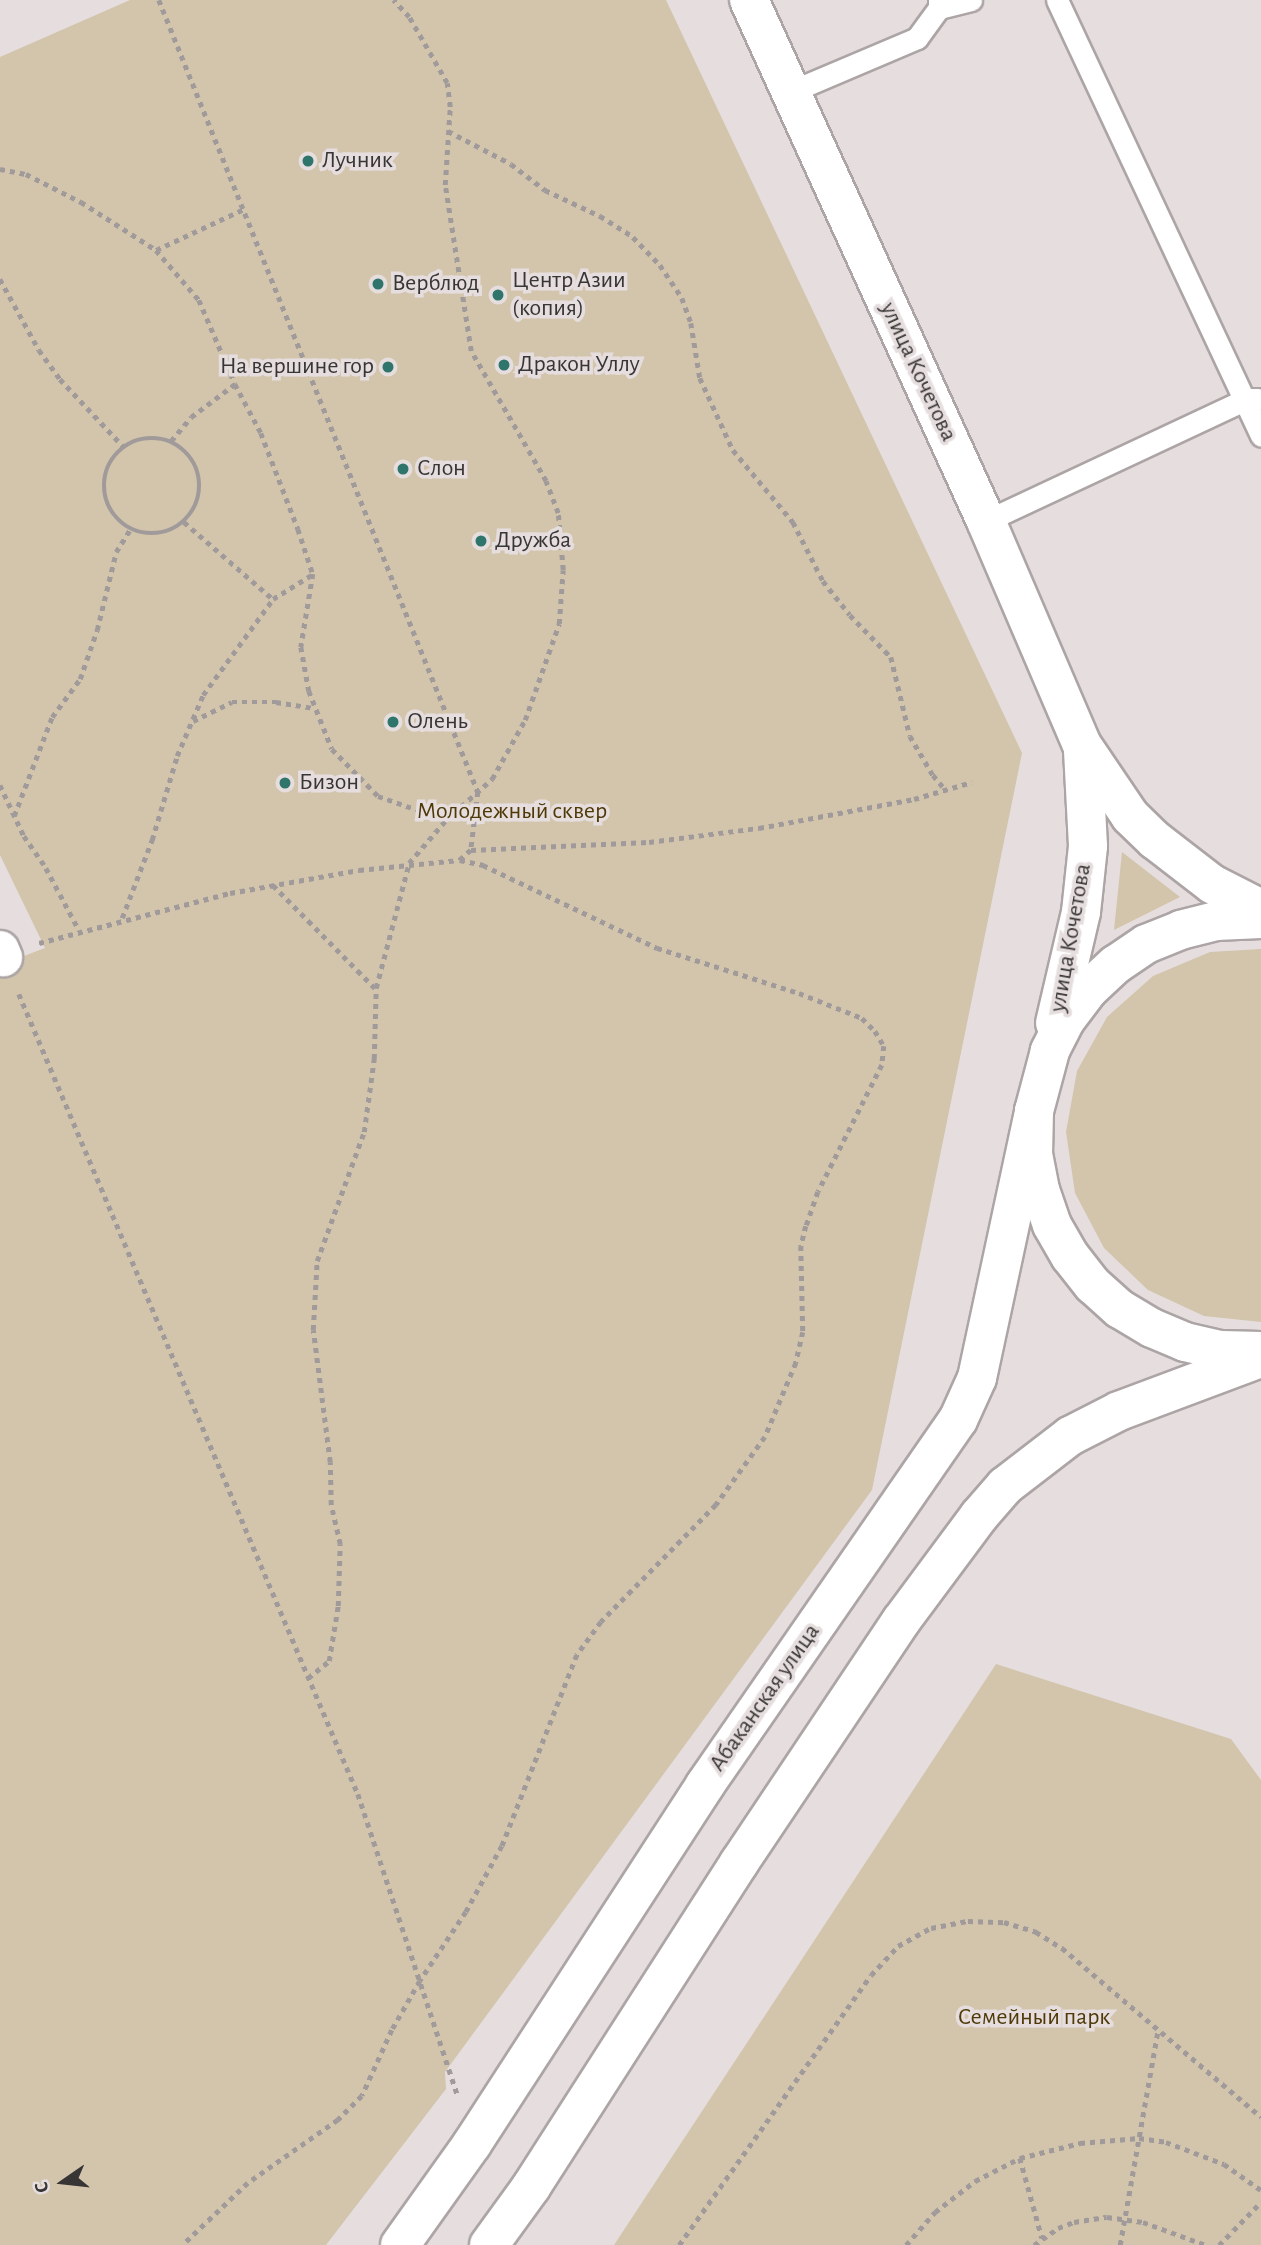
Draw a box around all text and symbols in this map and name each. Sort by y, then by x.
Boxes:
place label: Лучник [322,147,393,175]
marker: Лучник [300,153,316,169]
place label: Центр Азии (копия) [512,267,626,323]
place label: Верблюд [392,270,479,298]
marker: Верблюд [370,276,386,292]
marker: Центр Азии (копия) [490,287,506,303]
street label: улица Кочетова [873,298,963,446]
place label: Дракон Уллу [518,351,640,379]
place label: На вершине гор [220,353,374,381]
marker: Дракон Уллу [496,357,512,373]
marker: На вершине гор [380,359,396,375]
place label: Слон [417,455,466,483]
marker: Слон [395,461,411,477]
place label: Дружба [495,527,571,555]
marker: Дружба [473,533,489,549]
place label: Олень [407,708,468,736]
marker: Олень [385,714,401,730]
place label: Бизон [299,769,359,797]
marker: Бизон [277,775,293,791]
park label: Молодежный сквер [417,798,607,826]
street label: улица Кочетова [1044,862,1098,1014]
street label: Абаканская улица [703,1619,827,1777]
park label: Семейный парк [958,2004,1110,2032]
north arrow [28,2147,98,2217]
text: С [32,2180,53,2195]

